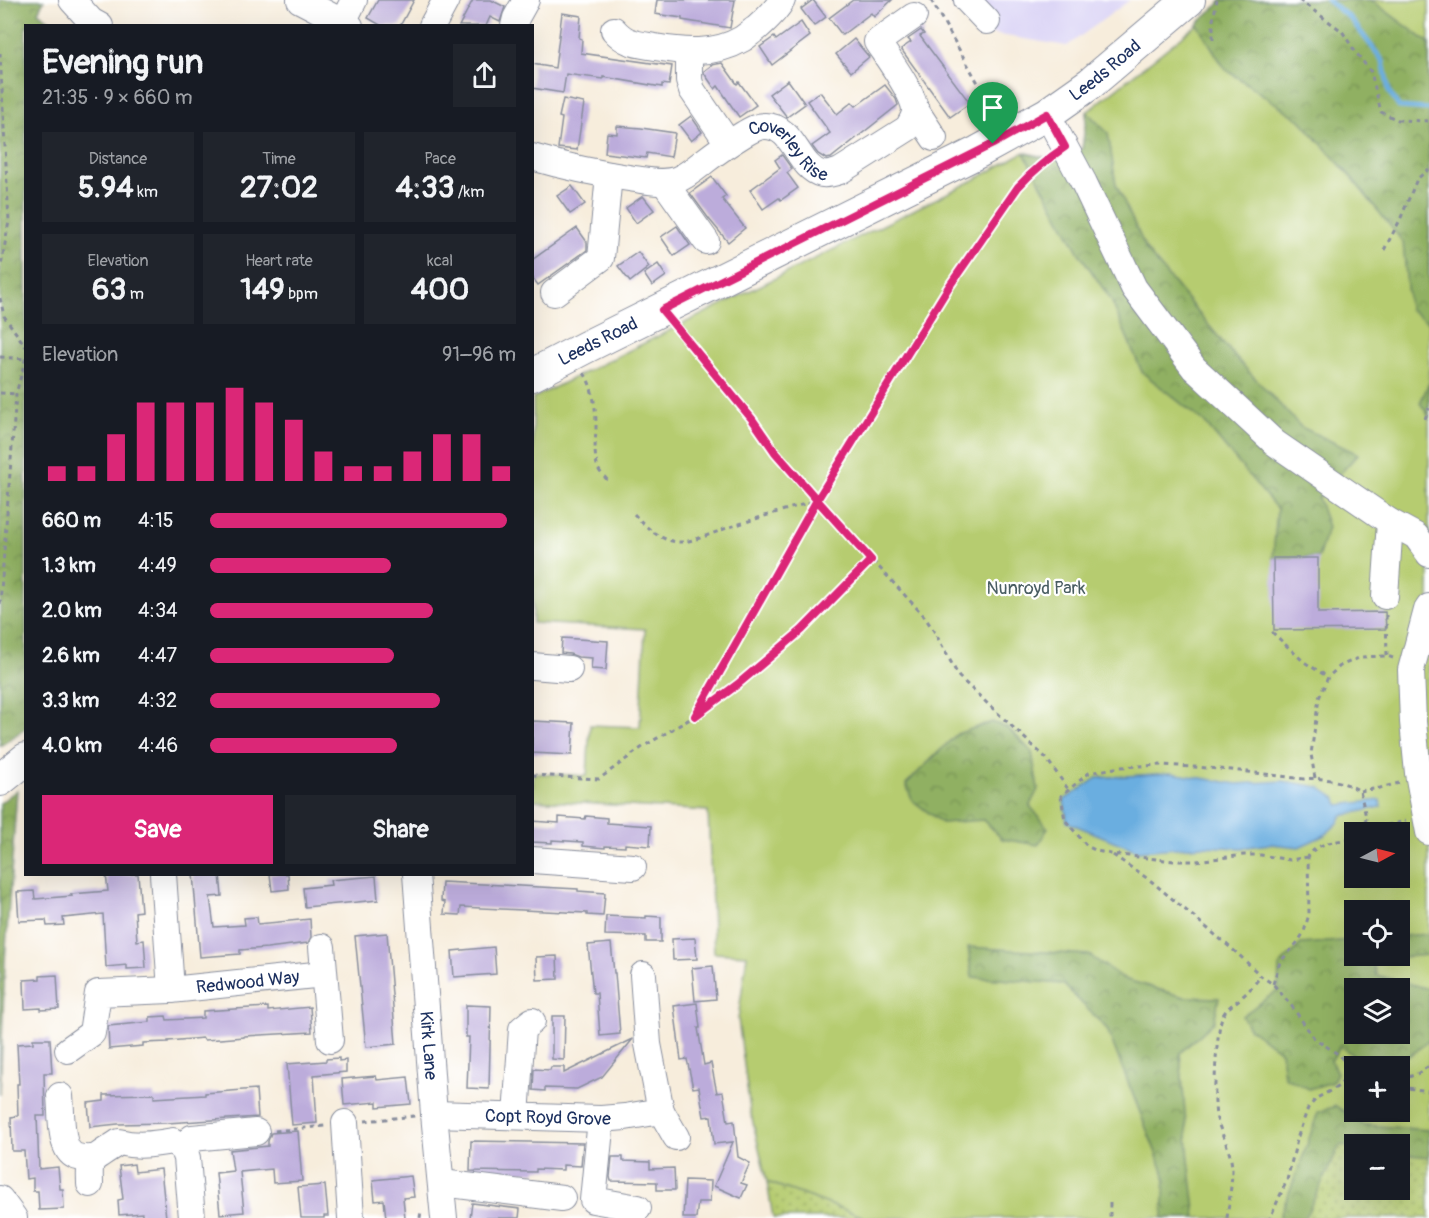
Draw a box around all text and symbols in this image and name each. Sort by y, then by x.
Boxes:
street label: Leeds Road [1065,34,1146,106]
text: Evening run [42,42,203,83]
button: share [453,44,516,107]
pin [967,82,1018,144]
text: 21:35 · 9 × 660 m [42,85,193,110]
icon: arrive [976,91,1009,124]
street label: Coverley Rise [745,114,829,186]
text: Distance [89,149,147,169]
text: Time [262,149,296,169]
text: Pace [424,149,456,169]
text: 5.94 [78,169,134,206]
text: 27:02 [240,169,318,206]
text: 4:33 [396,169,454,206]
text: km [134,182,158,202]
text: /km [454,182,485,202]
text: Elevation [88,251,148,271]
text: Heart rate [245,251,313,271]
text: kcal [427,251,453,271]
text: 63 [92,271,126,308]
text: 149 [240,271,285,308]
text: 400 [411,271,469,308]
text: m [126,284,144,304]
text: bpm [285,284,318,304]
street label: Leeds Road [554,312,641,371]
text: Elevation [42,342,118,367]
text: 91–96 m [442,342,516,367]
text: 660 m [42,508,101,533]
text: 4:15 [138,508,174,533]
text: 1.3 km [42,553,96,578]
text: 4:49 [138,553,177,578]
park label: Nunroyd Park [986,577,1086,600]
text: 2.0 km [42,598,102,623]
text: 4:34 [138,598,178,623]
text: 2.6 km [42,643,100,668]
text: 4:47 [138,643,177,668]
text: 3.3 km [42,688,99,713]
text: 4:32 [138,688,177,713]
text: 4.0 km [42,733,102,758]
text: 4:46 [138,733,178,758]
button: Save [42,795,273,864]
button: Share [285,795,516,864]
north arrow [1344,822,1410,888]
map controls [1344,822,1410,1200]
button: locate [1344,900,1410,966]
street label: Redwood Way [195,965,301,999]
button: layers [1344,978,1410,1044]
street label: Kirk Lane [415,1010,443,1081]
button: + [1344,1056,1410,1122]
street label: Copt Royd Grove [485,1104,612,1131]
button: − [1344,1134,1410,1200]

